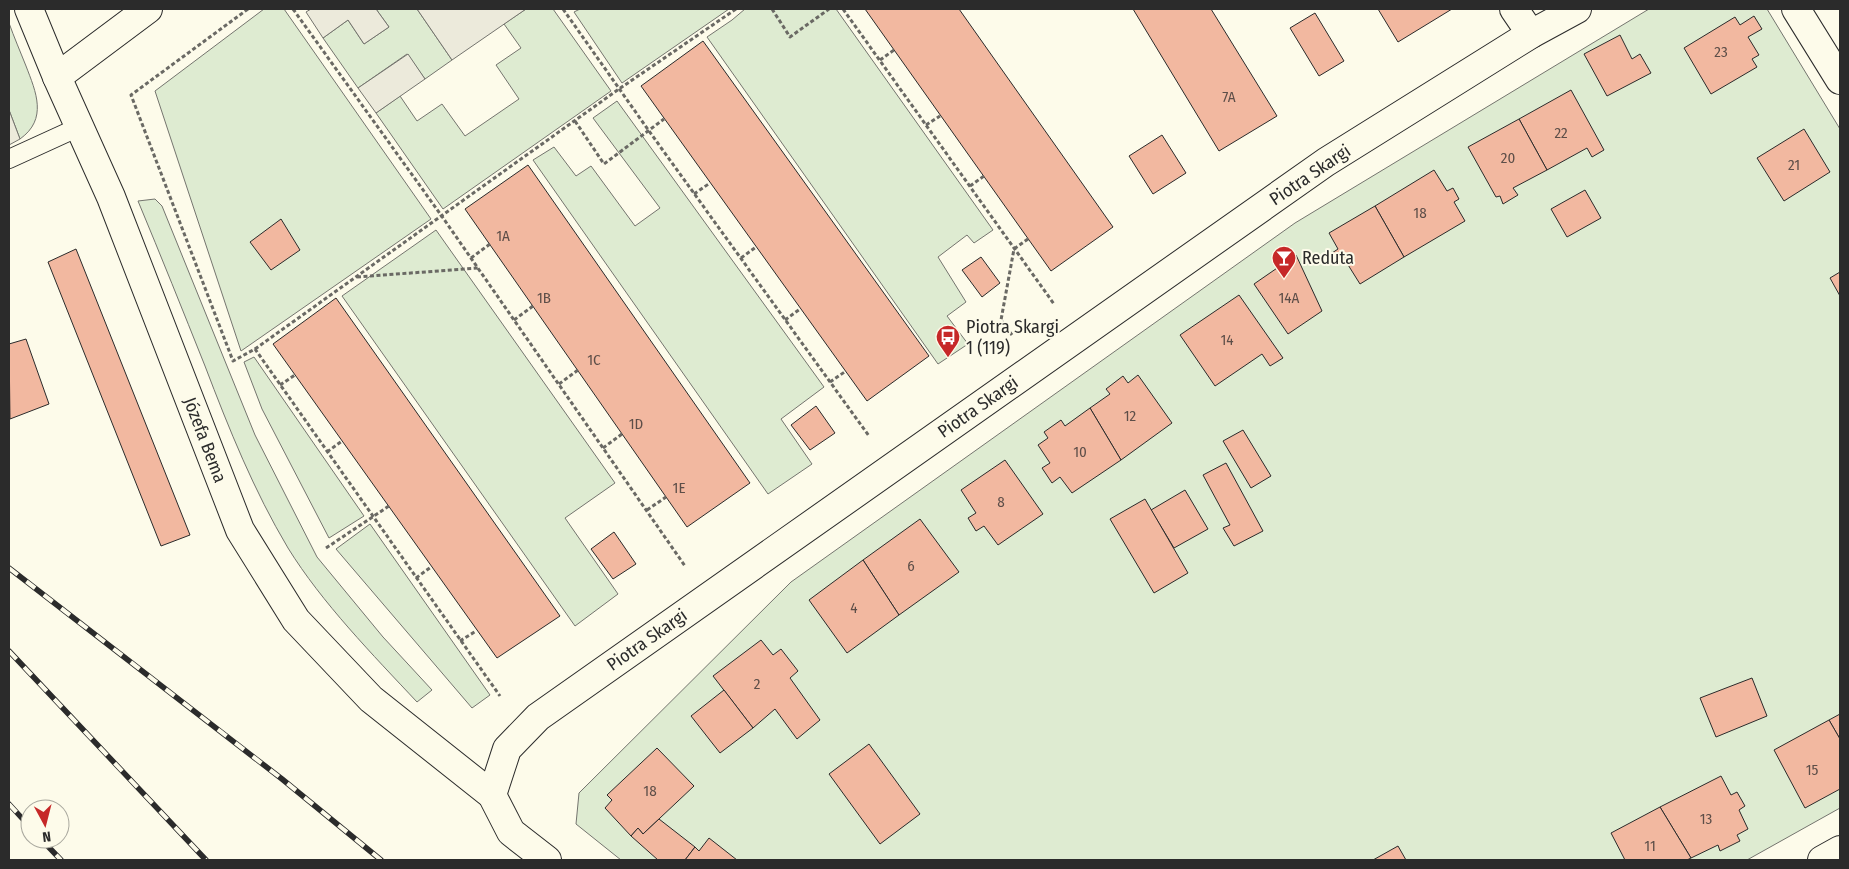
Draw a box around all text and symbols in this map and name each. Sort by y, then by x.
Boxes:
house number: 23 [1714,43,1728,61]
house number: 7A [1222,88,1236,106]
house number: 22 [1554,124,1568,142]
street label: Piotra Skargi [1265,140,1355,210]
house number: 20 [1501,149,1515,167]
house number: 21 [1788,156,1800,174]
house number: 18 [1413,204,1427,222]
house number: 1A [496,227,510,245]
bar icon: Reduta [1271,245,1297,279]
place label: Reduta [1302,247,1354,269]
house number: 1B [537,289,551,307]
house number: 14A [1278,289,1300,307]
place label: Piotra Skargi 1 (119) [966,316,1059,359]
bus stop icon: Piotra Skargi 1 (119) [935,324,961,358]
house number: 14 [1220,331,1234,349]
house number: 1C [587,351,601,369]
street label: Piotra Skargi [934,371,1022,443]
street label: Józefa Bema [179,394,231,486]
house number: 12 [1124,407,1137,425]
house number: 1D [629,415,643,433]
house number: 10 [1073,443,1087,461]
house number: 1E [673,479,685,497]
house number: 8 [997,493,1005,511]
house number: 6 [907,557,915,575]
house number: 4 [850,599,858,617]
street label: Piotra Skargi [603,604,691,676]
house number: 2 [754,675,761,693]
house number: 15 [1806,761,1818,779]
house number: 18 [643,782,657,800]
north arrow [20,799,70,849]
house number: 13 [1700,810,1713,828]
text: N [41,827,52,845]
house number: 11 [1644,837,1656,855]

